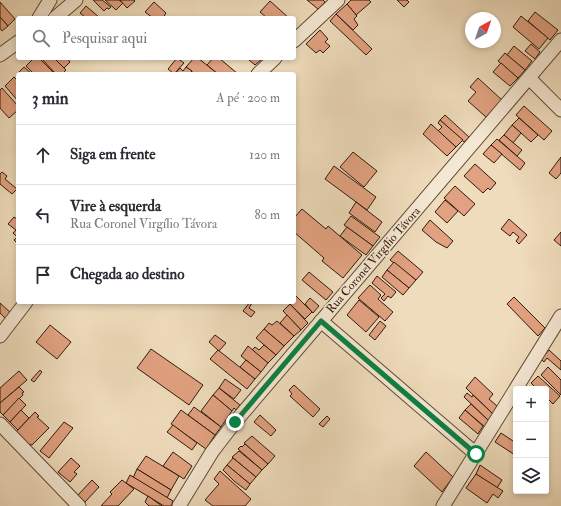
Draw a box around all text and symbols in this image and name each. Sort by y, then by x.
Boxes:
north arrow [465,12,501,48]
search box [16,16,296,60]
icon: search [30,27,52,49]
text: Pesquisar aqui [62,29,147,48]
text: 3 min [32,88,69,109]
text: A pé · 200 m [216,90,280,106]
icon: ahead [32,144,54,166]
text: Siga em frente [70,145,156,164]
text: 120 m [249,147,280,163]
text: Vire à esquerda [70,197,161,216]
street label: Rua Coronel Virgílio Távora [323,203,424,317]
icon: left [32,204,54,226]
text: 80 m [254,207,280,223]
text: Rua Coronel Virgílio Távora [70,216,217,232]
icon: arrive [32,264,54,286]
text: Chegada ao destino [70,265,185,284]
map controls [513,386,549,494]
button: + [513,386,549,422]
route end [226,413,244,431]
button: − [513,422,549,458]
route start [467,445,485,463]
button: layers [513,458,549,494]

